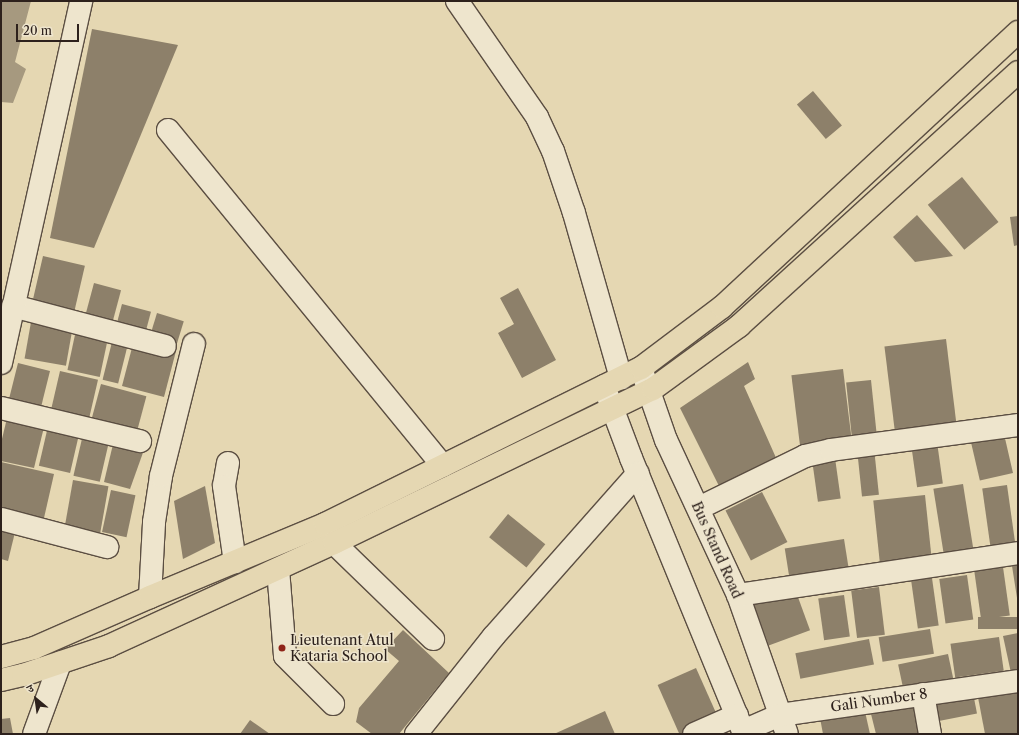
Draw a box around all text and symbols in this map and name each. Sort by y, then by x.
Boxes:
scale bar [18,16,81,42]
text: 20 m [23,23,52,38]
street label: Bus Stand Road [688,499,746,601]
place label: Lieutenant Atul Kataria School [290,632,394,664]
marker: Lieutenant Atul Kataria School [277,643,287,653]
north arrow [16,679,56,719]
text: उ [24,681,36,696]
street label: Gali Number 8 [829,685,929,715]

